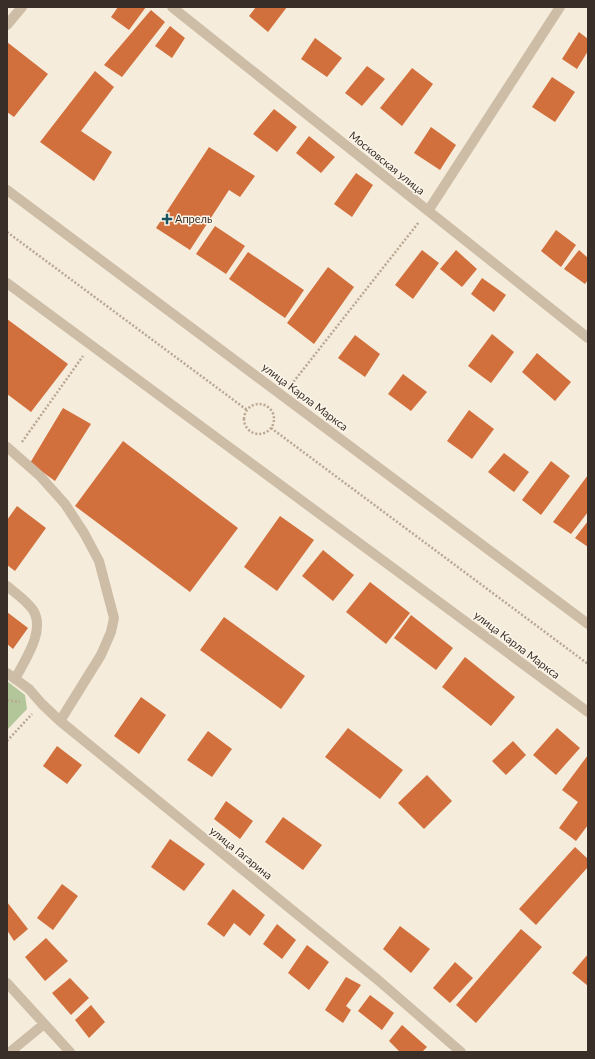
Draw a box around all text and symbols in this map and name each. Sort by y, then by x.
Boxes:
street label: Московская улица [347,128,428,197]
place label: Апрель [175,212,212,225]
marker: Апрель [162,214,172,224]
street label: улица Карла Маркса [260,360,351,433]
street label: улица Карла Маркса [472,608,563,681]
street label: улица Гагарина [207,823,275,882]

